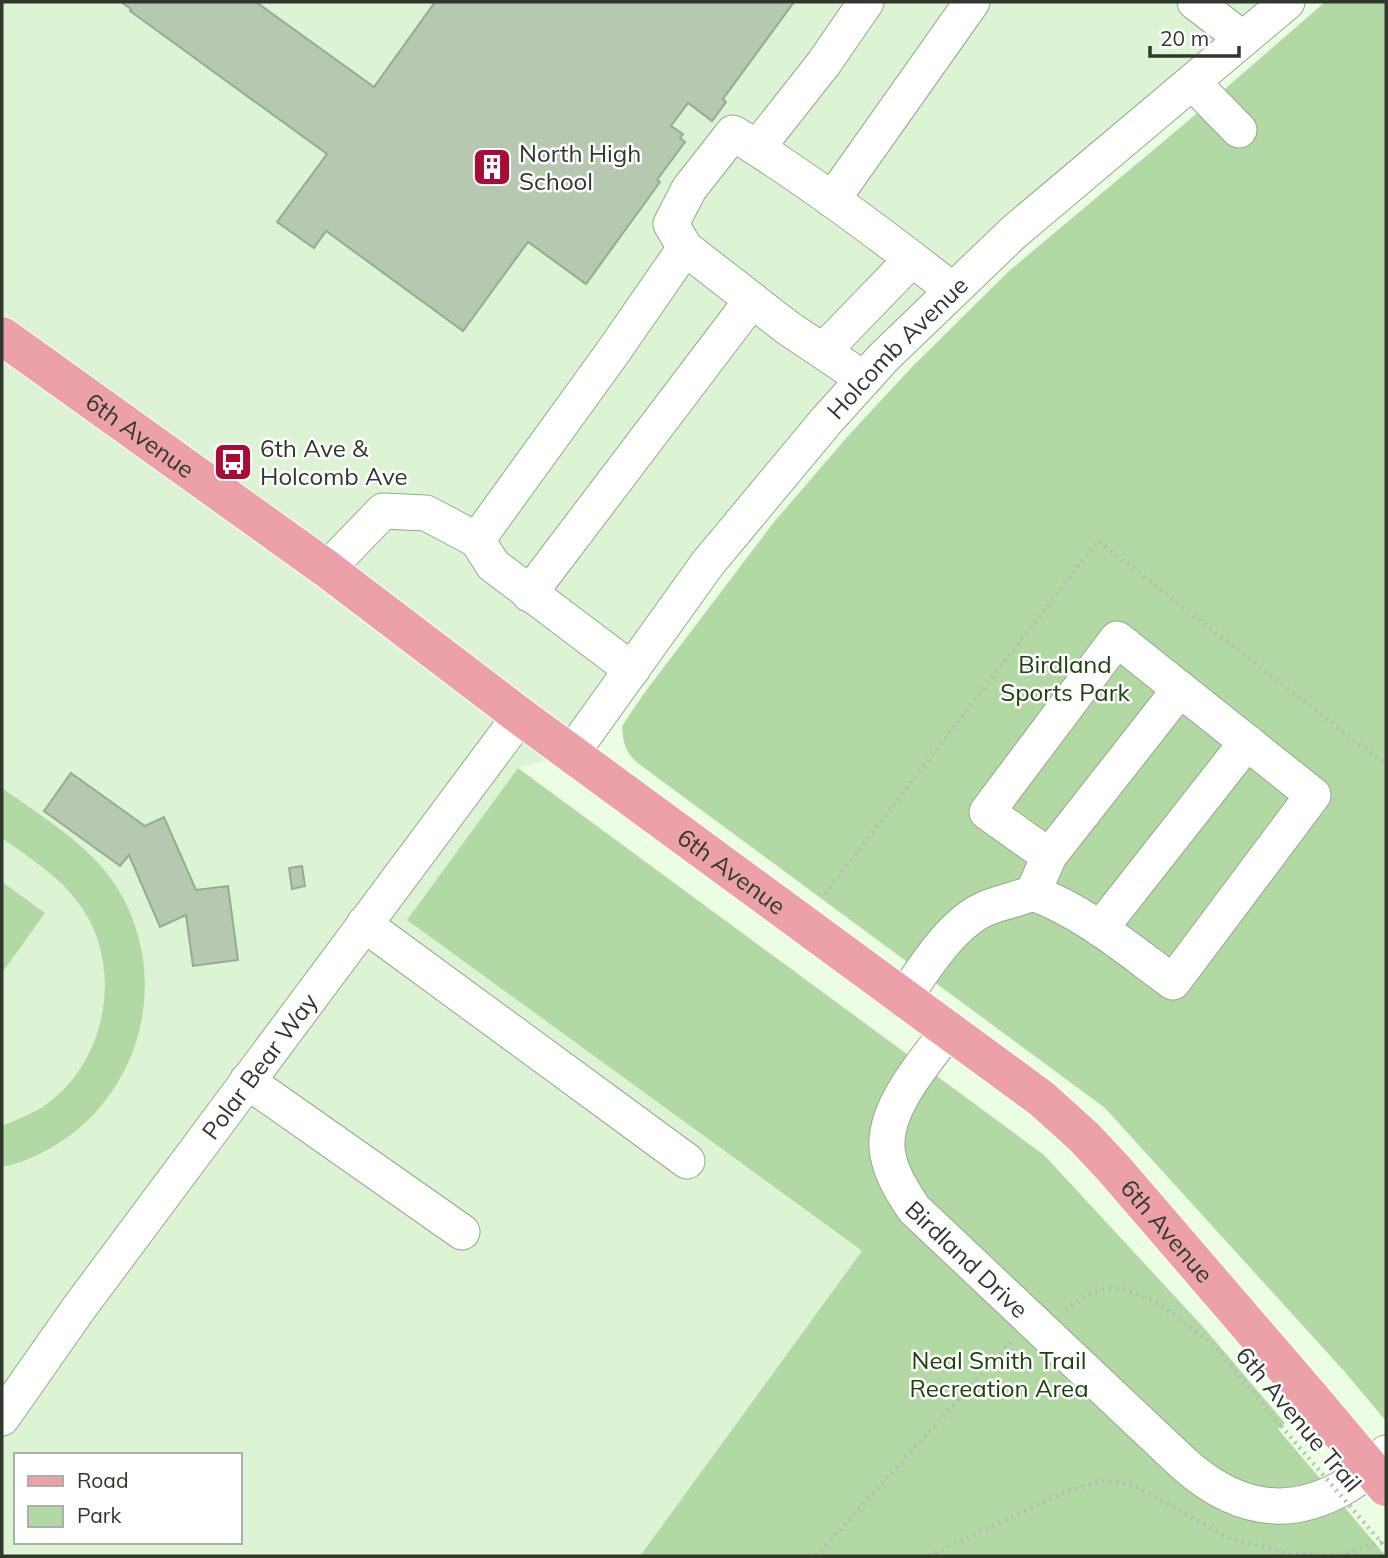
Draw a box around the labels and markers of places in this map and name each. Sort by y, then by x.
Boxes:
place label: North High School [519,138,641,196]
building icon: North High School [471,146,513,188]
place label: 6th Ave & Holcomb Ave [260,433,408,491]
bus stop icon: 6th Ave & Holcomb Ave [212,441,254,483]

